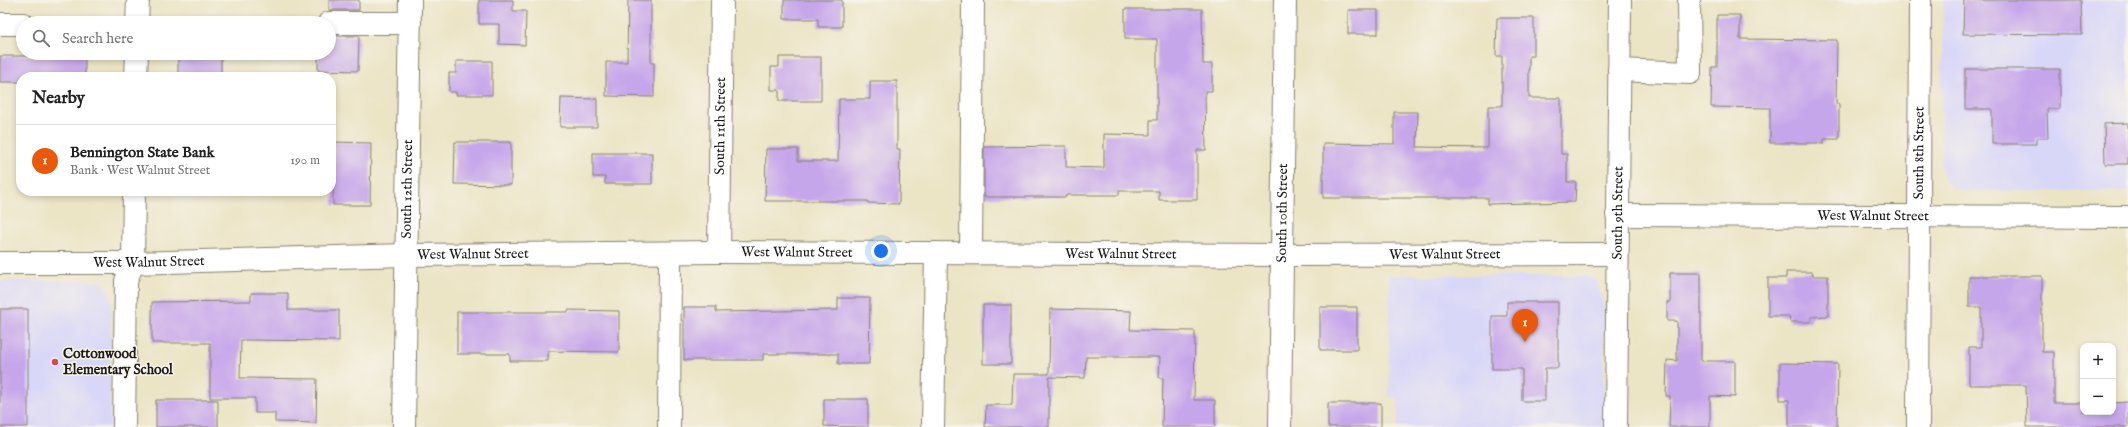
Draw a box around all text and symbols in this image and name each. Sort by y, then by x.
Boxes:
search box [16,16,336,60]
icon: search [30,27,52,49]
text: Search here [62,29,133,48]
street label: South 11th Street [711,77,730,175]
text: Nearby [32,88,85,109]
street label: South 8th Street [1910,106,1929,200]
street label: South 12th Street [398,139,417,239]
text: Bennington State Bank [70,143,214,162]
text: 1 [43,152,47,169]
text: 190 m [290,152,320,169]
text: Bank · West Walnut Street [70,162,210,179]
street label: South 10th Street [1273,163,1292,263]
street label: South 9th Street [1609,166,1627,260]
street label: West Walnut Street [1817,207,1929,225]
your location [871,241,891,261]
street label: West Walnut Street [741,243,853,262]
street label: West Walnut Street [417,245,529,264]
street label: West Walnut Street [1065,245,1177,263]
street label: West Walnut Street [1389,245,1501,264]
street label: West Walnut Street [93,252,205,272]
pin: 1 [1512,309,1538,342]
map controls [2080,343,2116,415]
button: + [2080,343,2116,379]
place label: Cottonwood Elementary School [63,345,174,379]
marker: Cottonwood Elementary School [50,357,60,367]
button: − [2080,379,2116,415]

